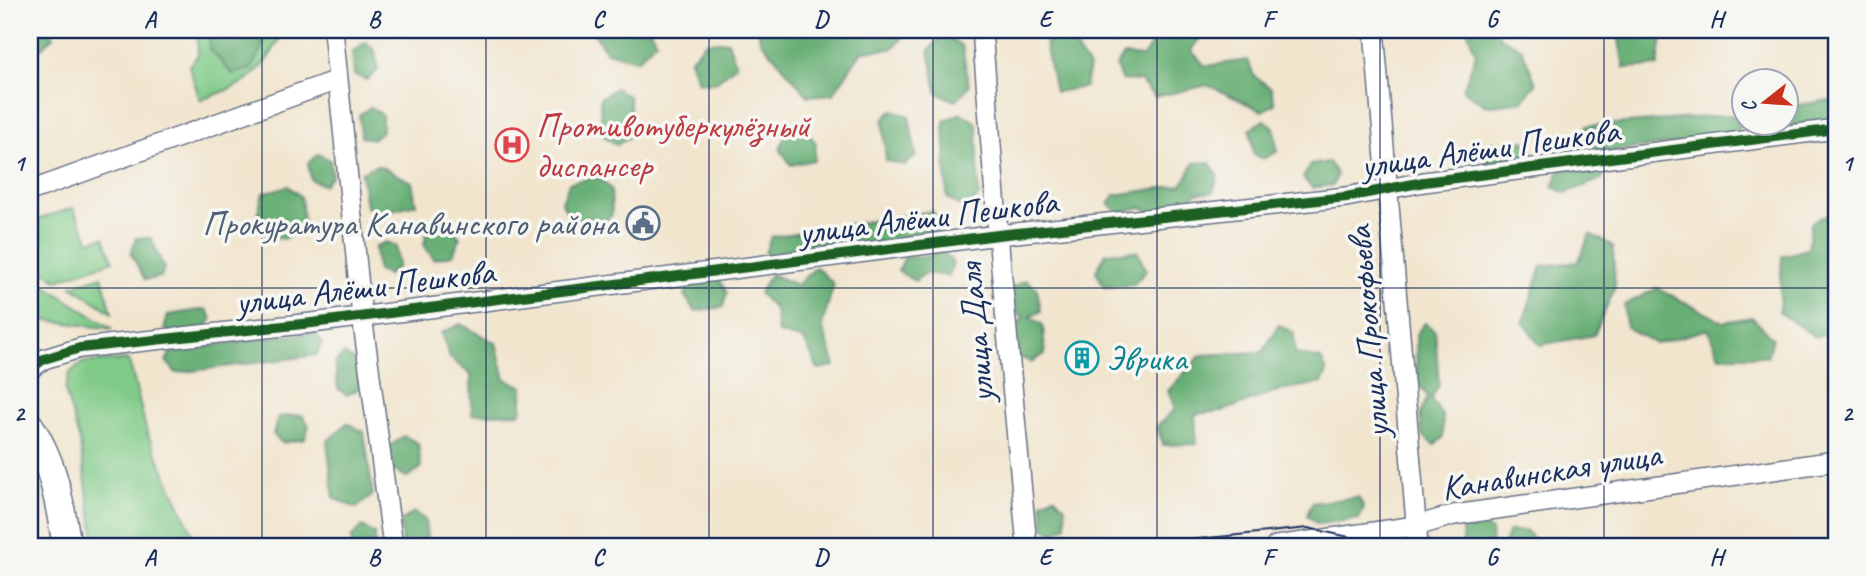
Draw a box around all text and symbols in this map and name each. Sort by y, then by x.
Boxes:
text: A [144,5,158,34]
text: B [368,5,382,34]
text: C [593,5,607,34]
text: D [814,5,830,34]
text: E [1039,5,1055,34]
text: F [1263,5,1279,34]
text: G [1486,5,1501,34]
text: H [1709,5,1727,34]
north arrow [1730,66,1800,136]
text: С [1736,96,1763,115]
place label: Противотуберкулёзный диспансер [536,103,812,188]
street label: улица Алёши Пешкова [1356,107,1625,189]
hospital icon: Противотуберкулёзный диспансер [493,126,531,164]
text: 1 [14,149,27,178]
text: 1 [1842,149,1855,178]
street label: улица Алёши Пешкова [794,178,1063,255]
place label: Прокуратура Канавинского района [202,201,620,246]
public building icon: Прокуратура Канавинского района [624,204,662,242]
street label: улица Прокофьева [1336,221,1400,442]
street label: улица Алёши Пешкова [231,248,500,325]
street label: улица Даля [947,259,1005,406]
place label: Эврика [1106,336,1188,381]
building icon: Эврика [1063,339,1101,377]
text: 2 [14,399,27,428]
text: 2 [1842,399,1855,428]
street label: Канавинская улица [1438,431,1666,511]
text: A [144,543,158,572]
text: B [368,543,382,572]
text: C [593,543,607,572]
text: D [814,543,830,572]
text: E [1039,543,1055,572]
text: F [1263,543,1279,572]
text: G [1486,543,1501,572]
text: H [1709,543,1727,572]

